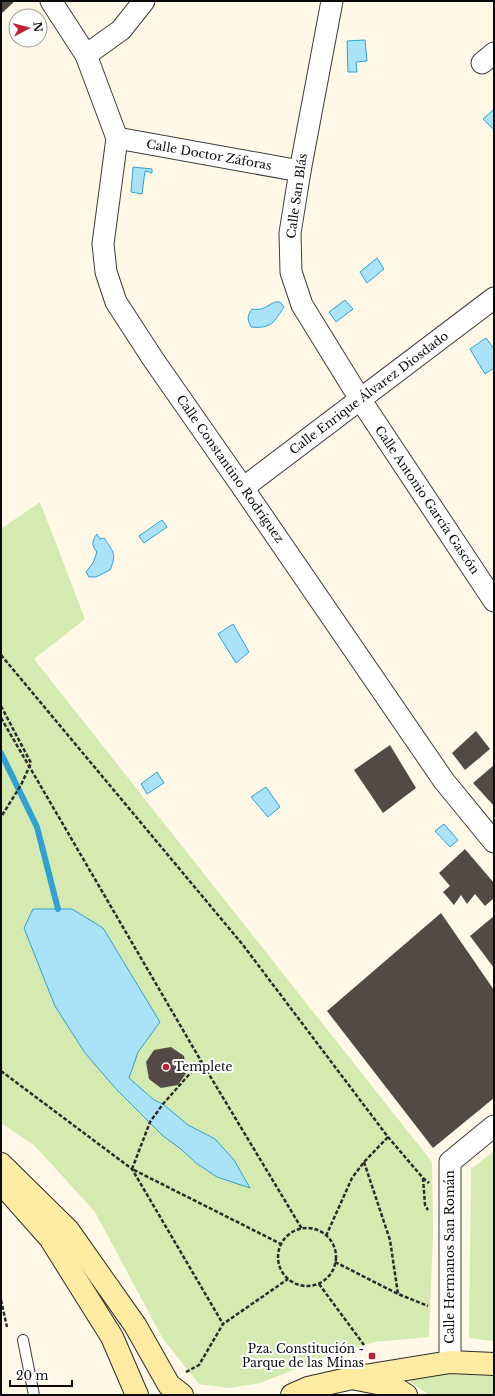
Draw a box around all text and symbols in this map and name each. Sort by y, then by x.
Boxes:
north arrow [8,8,48,48]
text: N [30,21,46,33]
street label: Calle Doctor Záforas [145,136,273,173]
street label: Calle San Blás [283,152,310,239]
street label: Calle Enrique Álvarez Diosdado [286,327,451,457]
street label: Calle Constantino Rodríguez [173,392,288,546]
street label: Calle Antonio García Gascón [372,423,483,577]
place label: Templete [174,1059,233,1074]
marker: Templete [161,1062,171,1072]
street label: Calle Hermanos San Román [442,1170,457,1344]
place label: Pza. Constitución - Parque de las Minas [242,1341,364,1370]
marker: Pza. Constitución - Parque de las Minas [367,1351,377,1361]
scale bar [10,1362,72,1388]
text: 20 m [16,1368,48,1383]

